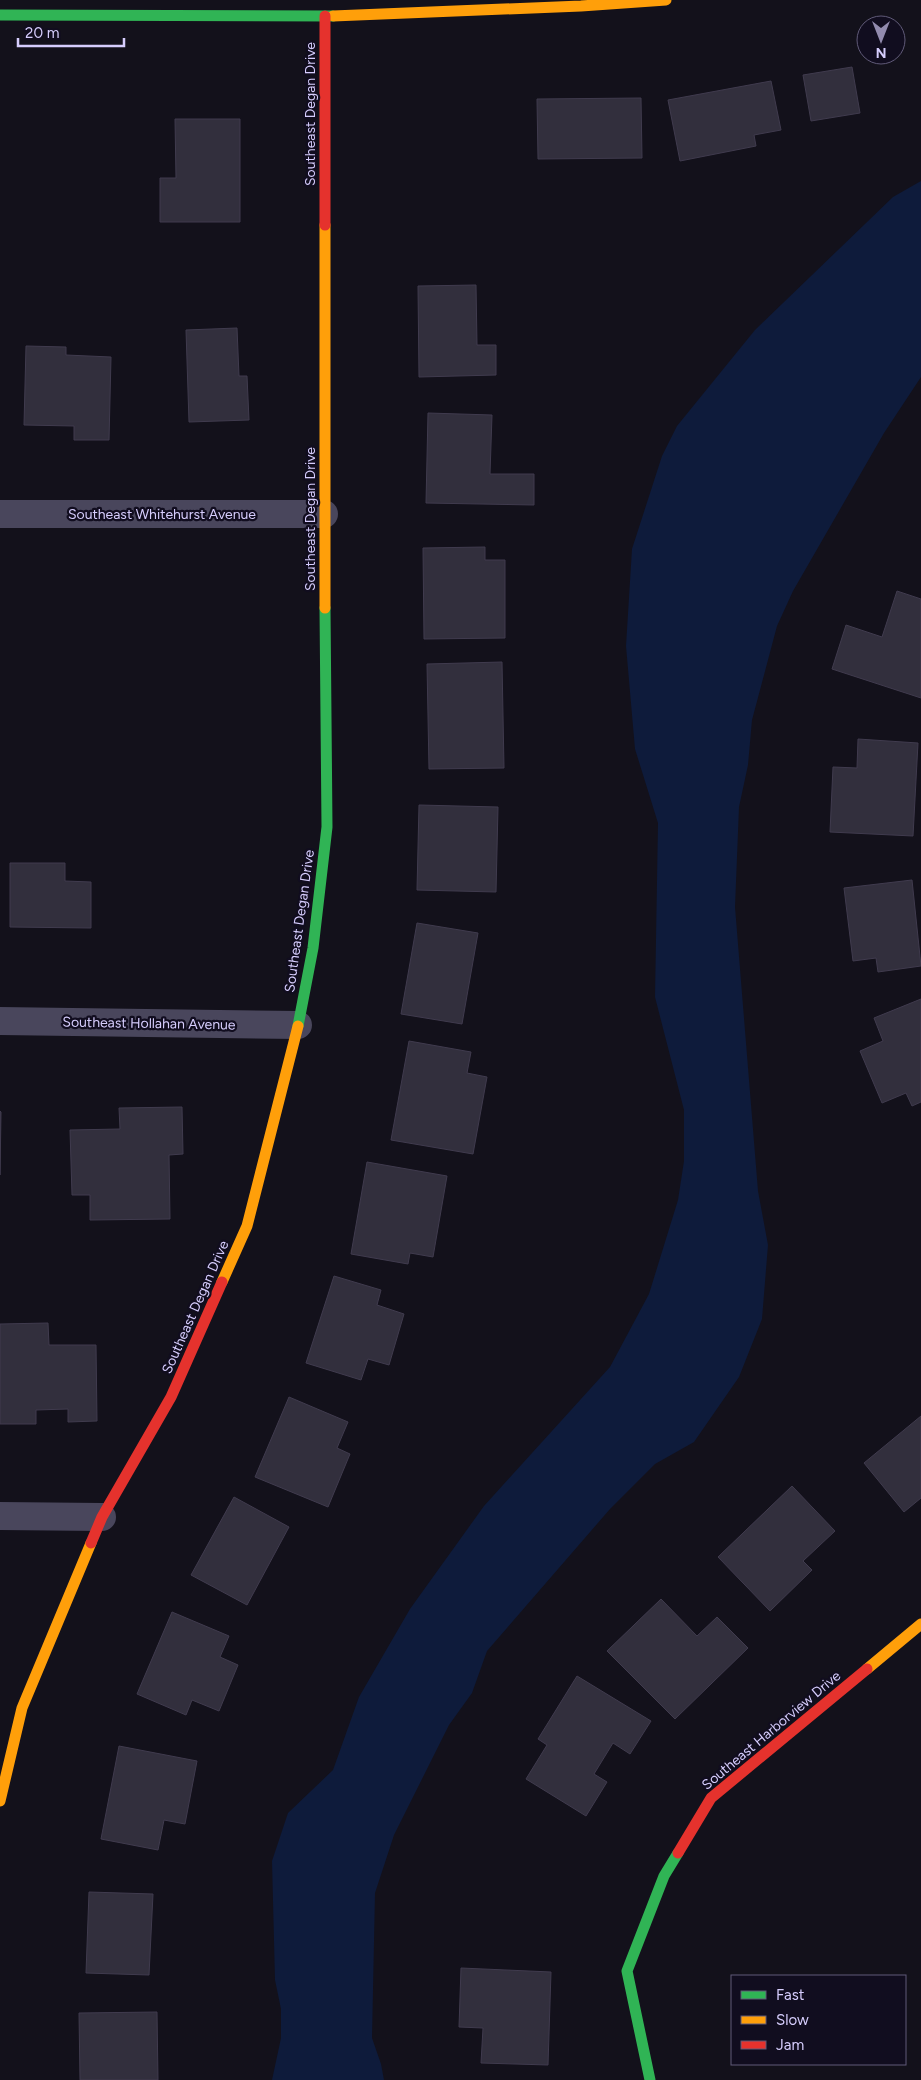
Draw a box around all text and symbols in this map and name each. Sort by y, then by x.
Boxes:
scale bar [18,15,124,47]
north arrow [856,15,906,65]
text: 20 m [25,24,59,42]
street label: Southeast Degan Drive [302,42,319,186]
text: N [876,44,886,61]
street label: Southeast Degan Drive [302,447,319,591]
street label: Southeast Whitehurst Avenue [68,506,256,523]
street label: Southeast Degan Drive [281,848,318,994]
street label: Southeast Hollahan Avenue [62,1013,236,1034]
street label: Southeast Degan Drive [158,1238,233,1376]
street label: Southeast Harborview Drive [698,1667,844,1793]
legend [731,1975,906,2065]
text: Fast [776,1986,805,2004]
text: Slow [776,2011,809,2029]
text: Jam [776,2036,804,2054]

